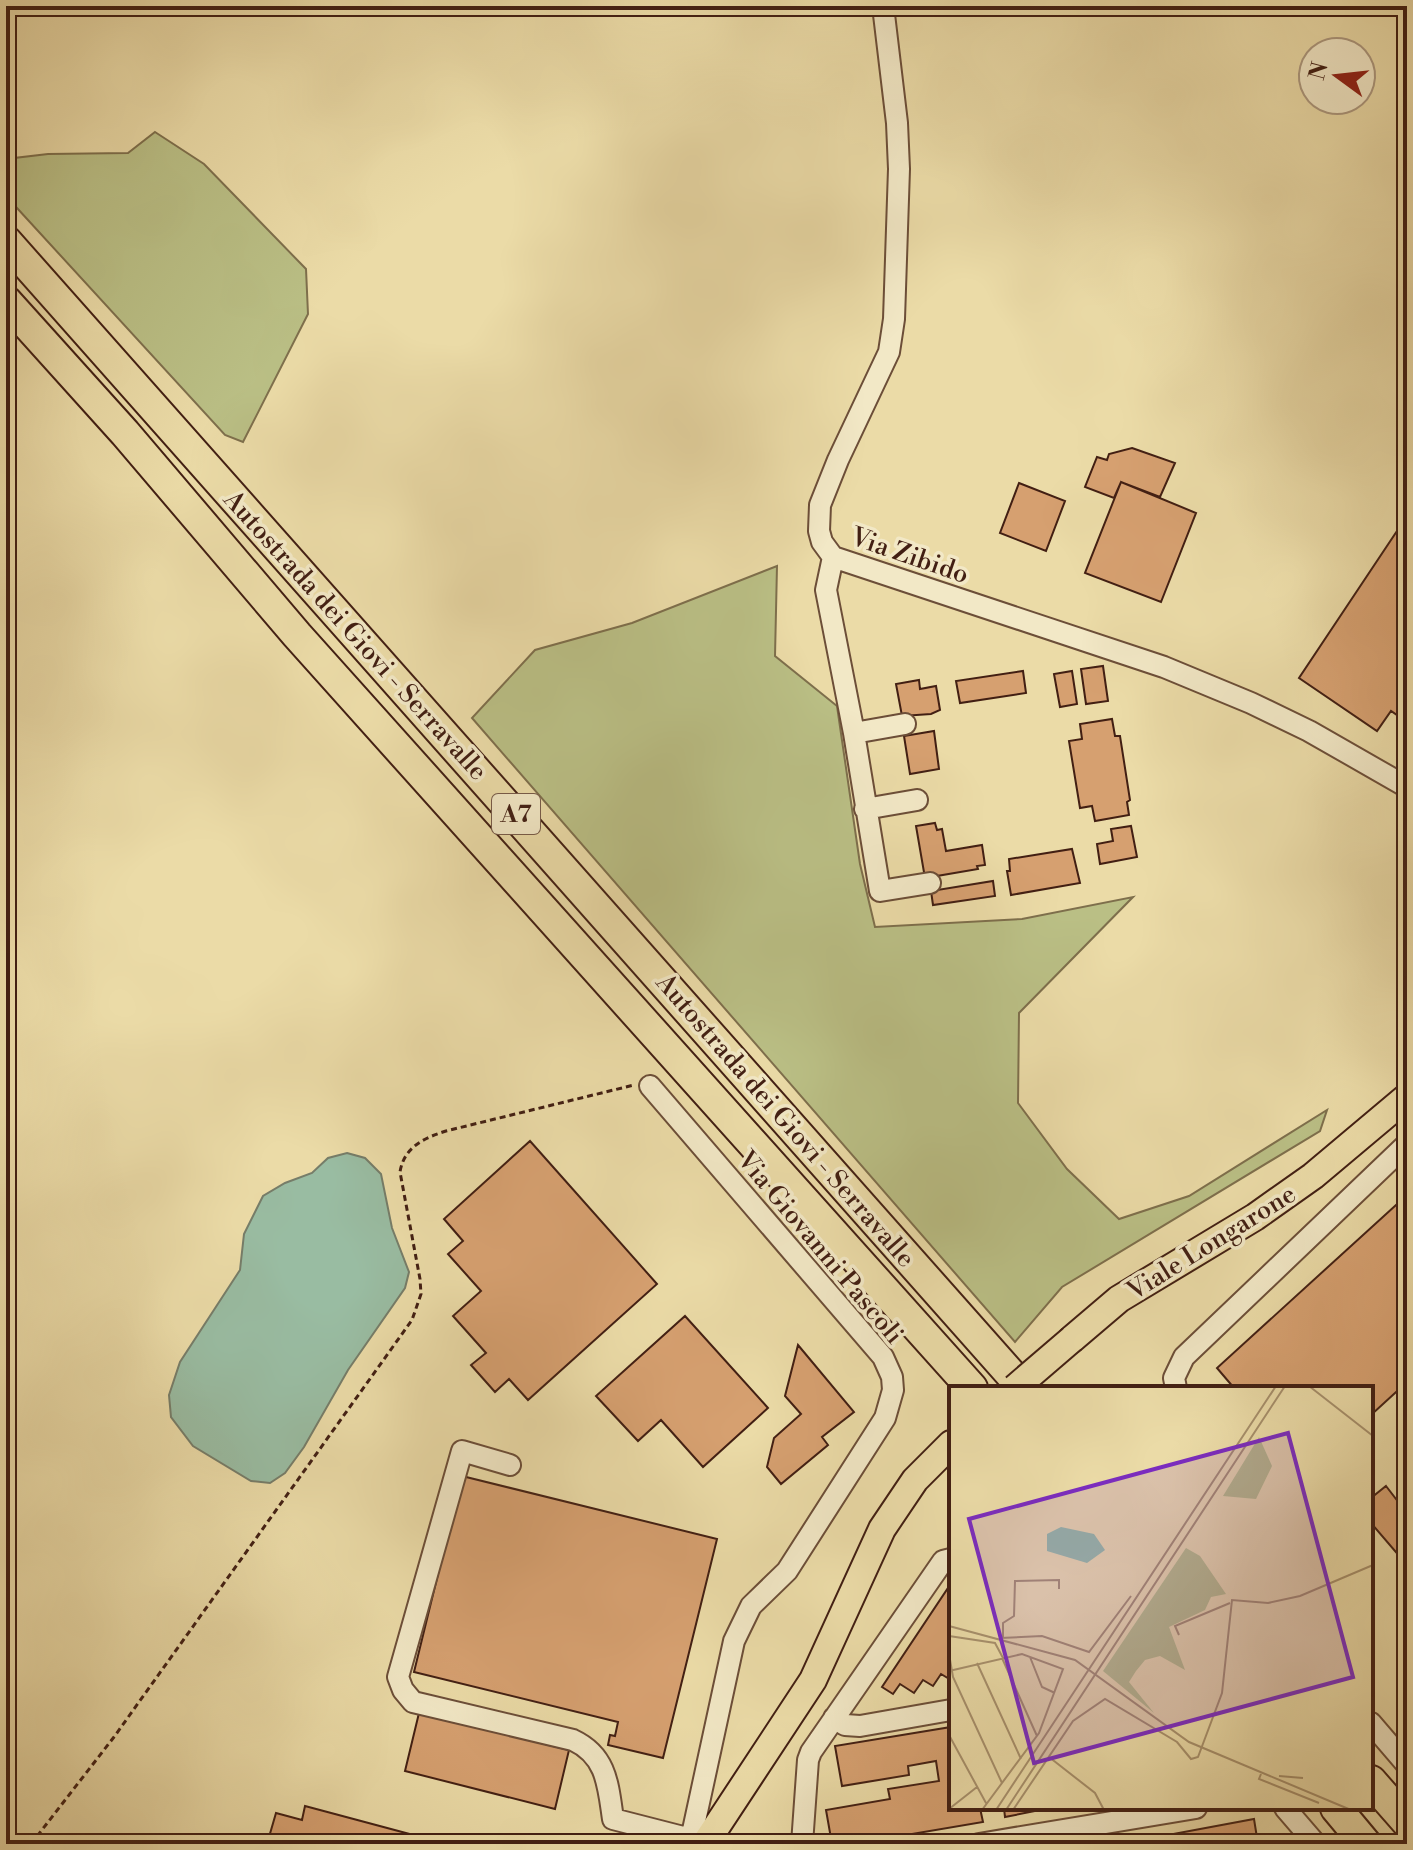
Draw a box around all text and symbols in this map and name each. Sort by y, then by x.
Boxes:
north arrow [1297,36,1377,116]
text: N [1304,59,1335,83]
street label: Autostrada dei Giovi - Serravalle [216,483,494,787]
street label: Via Zibido [846,521,973,591]
road number: A7 [492,794,540,834]
street label: Autostrada dei Giovi - Serravalle [648,966,922,1274]
street label: Via Giovanni Pascoli [730,1144,910,1351]
street label: Viale Longarone [1120,1178,1302,1308]
inset map [949,1386,1373,1810]

